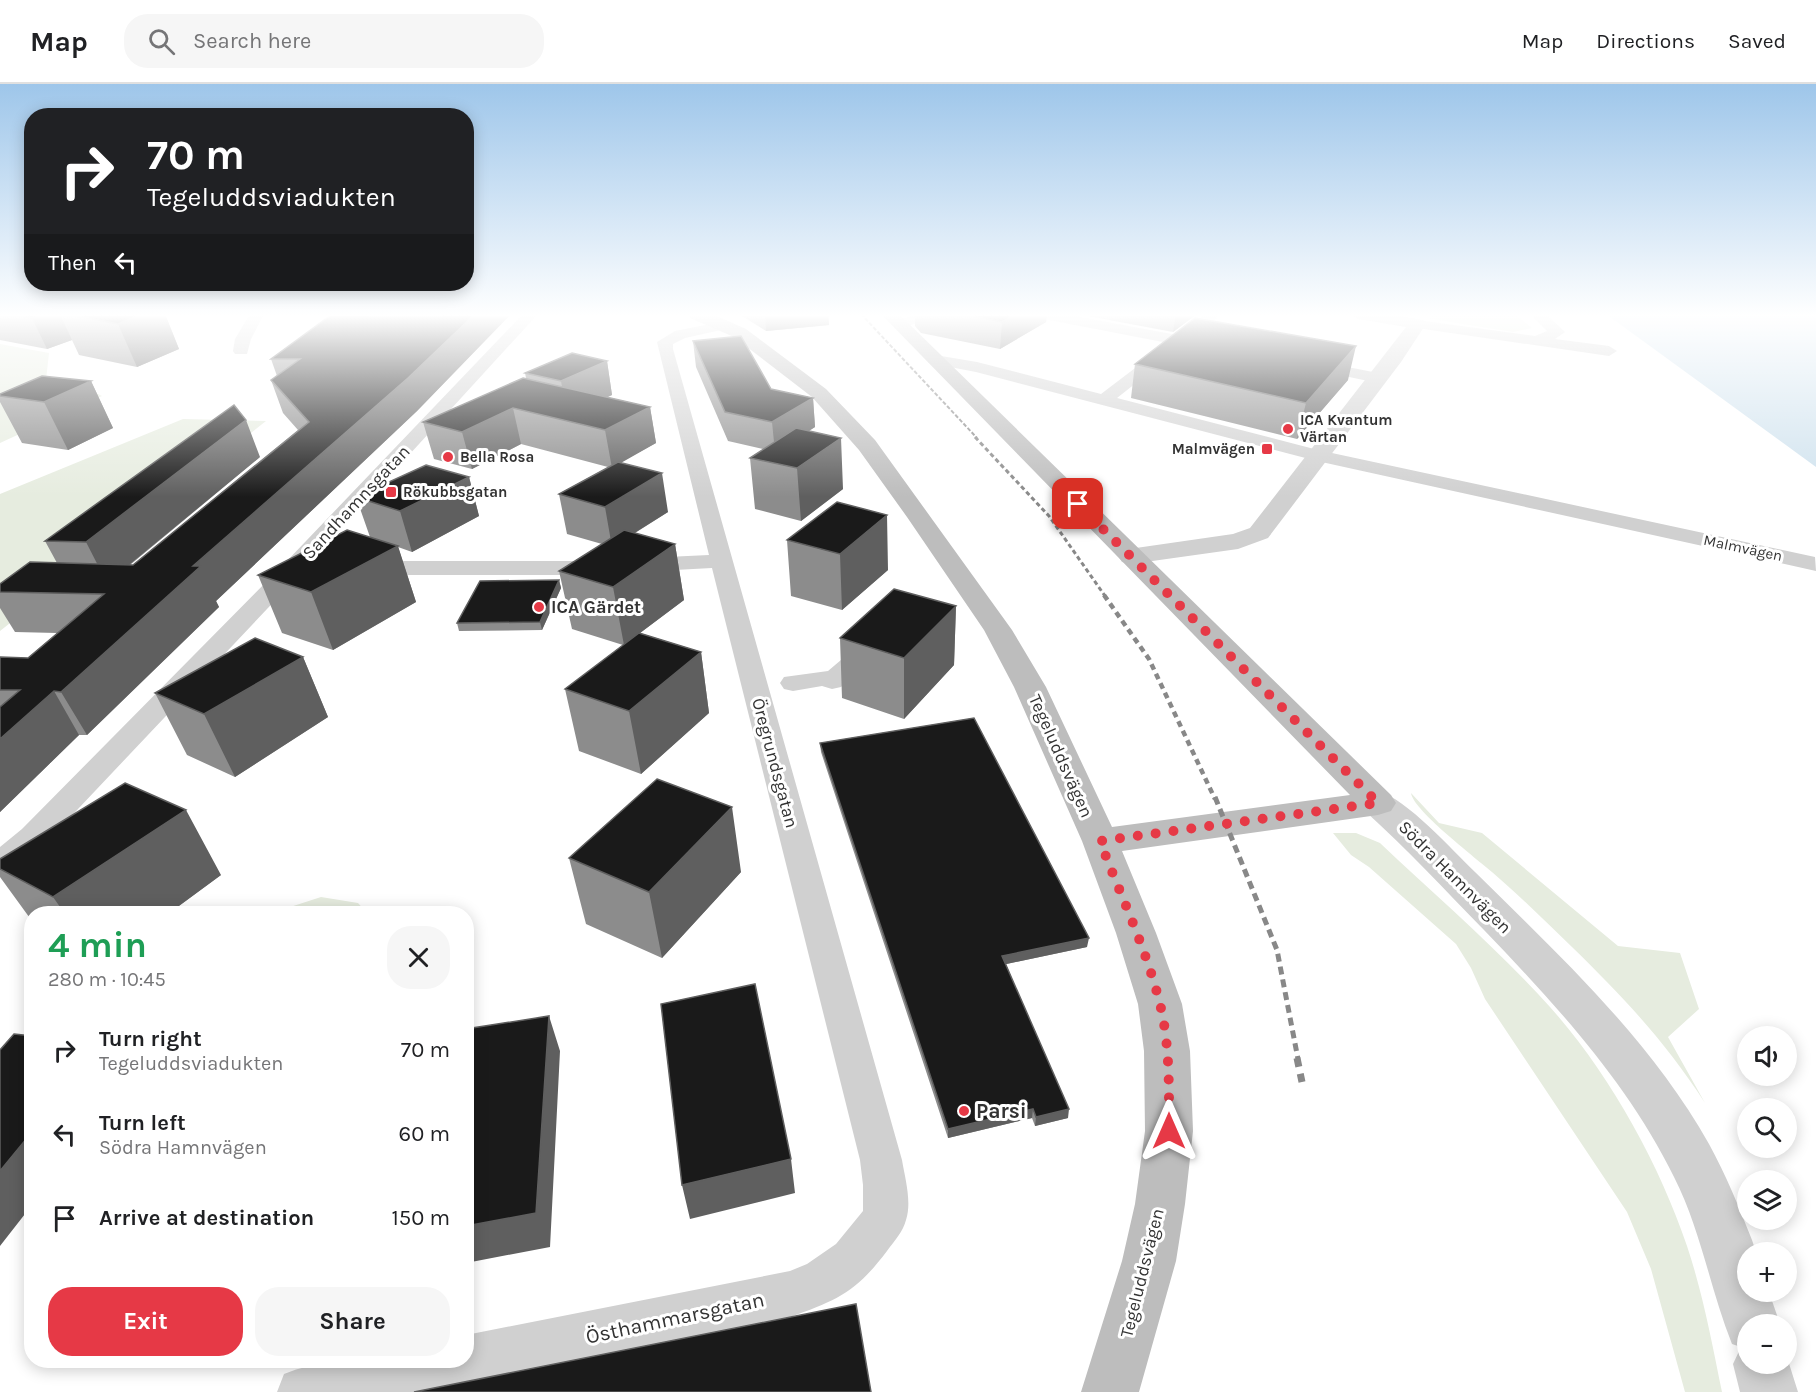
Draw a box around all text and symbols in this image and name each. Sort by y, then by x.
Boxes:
search box [124,14,544,68]
text: Map [30,25,88,58]
icon: search [145,25,178,58]
text: Search here [193,28,311,54]
text: Map [1522,29,1563,53]
text: Directions [1596,29,1695,53]
text: Saved [1728,29,1786,53]
text: 70 m [147,130,245,180]
icon: right [48,132,126,210]
text: Tegeluddsviadukten [147,181,396,213]
icon: left [109,246,142,279]
text: Then [48,250,97,276]
place label: ICA Kvantum Värtan [1300,411,1393,446]
marker: ICA Kvantum Värtan [1281,422,1295,436]
street label: Sandhamnsgatan [298,440,414,564]
place label: Malmvägen [1172,440,1255,458]
marker: Malmvägen [1260,442,1274,456]
place label: Bella Rosa [460,448,534,466]
marker: Bella Rosa [441,450,455,464]
pin [1052,478,1103,529]
place label: Rökubbsgatan [403,483,507,501]
marker: Rökubbsgatan [384,485,398,499]
icon: arrive [1061,487,1094,520]
street label: Malmvägen [1702,531,1784,565]
place label: ICA Gärdet [551,596,641,618]
marker: ICA Gärdet [532,600,546,614]
street label: Tegeluddsvägen [1024,691,1098,821]
street label: Öregrundsgatan [747,696,803,830]
street label: Södra Hamnvägen [1394,816,1516,938]
text: 4 min [48,924,147,966]
button: close [387,926,450,989]
text: 280 m · 10:45 [48,968,166,991]
text: Turn right [99,1026,202,1052]
map controls [1737,1026,1797,1374]
button: sound [1737,1026,1797,1086]
icon: right [48,1034,81,1067]
text: 70 m [401,1037,450,1063]
text: Tegeluddsviadukten [99,1052,283,1075]
button: search [1737,1098,1797,1158]
place label: Parsi [976,1099,1027,1123]
position arrow [1137,1099,1201,1163]
marker: Parsi [957,1104,971,1118]
text: Turn left [99,1110,186,1136]
icon: left [48,1118,81,1151]
text: 60 m [399,1121,450,1147]
text: Södra Hamnvägen [99,1136,267,1159]
button: layers [1737,1170,1797,1230]
icon: arrive [48,1202,81,1235]
text: Arrive at destination [99,1205,314,1231]
text: 150 m [391,1205,450,1231]
street label: Tegeluddsvägen [1115,1206,1169,1340]
button: + [1737,1242,1797,1302]
button: Exit [48,1287,243,1356]
button: Share [255,1287,450,1356]
street label: Östhammarsgatan [584,1287,766,1349]
button: − [1737,1314,1797,1374]

